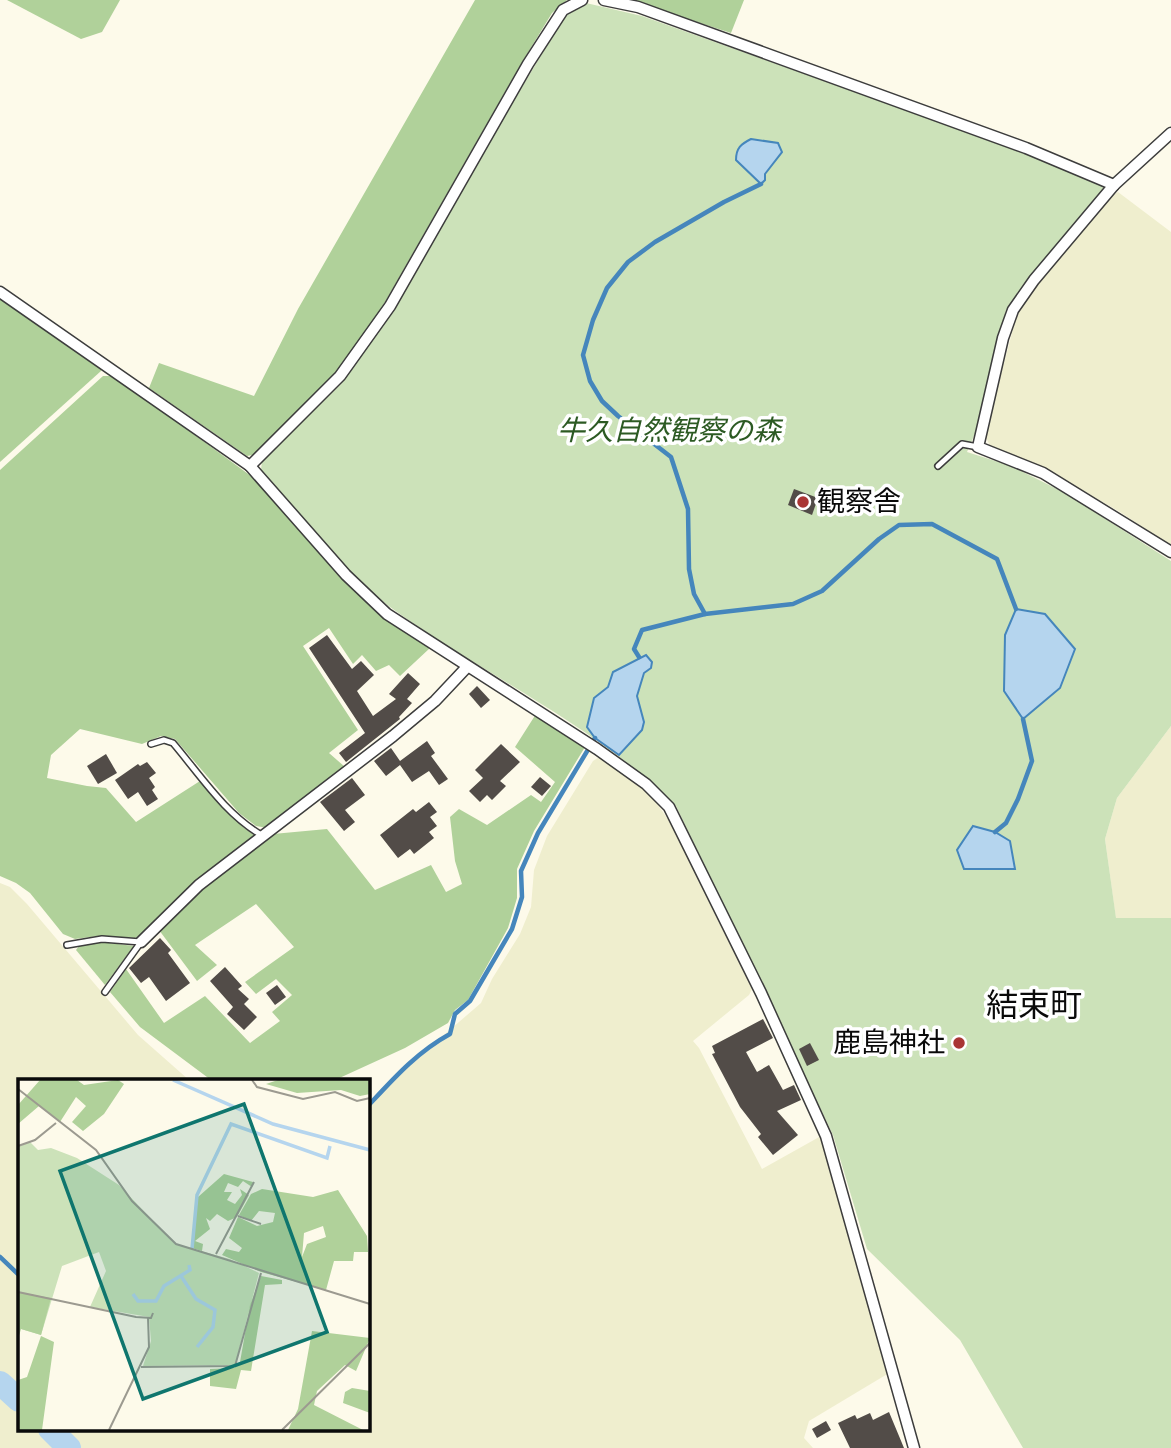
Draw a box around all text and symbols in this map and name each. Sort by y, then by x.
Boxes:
park label: 牛久自然観察の森 [557,410,784,453]
place label: 観察舎 [817,481,901,524]
marker: 観察舎 [795,494,811,510]
district label: 結束町 [986,982,1082,1031]
place label: 鹿島神社 [833,1022,945,1065]
marker: 鹿島神社 [951,1035,967,1051]
inset map [18,1079,369,1430]

